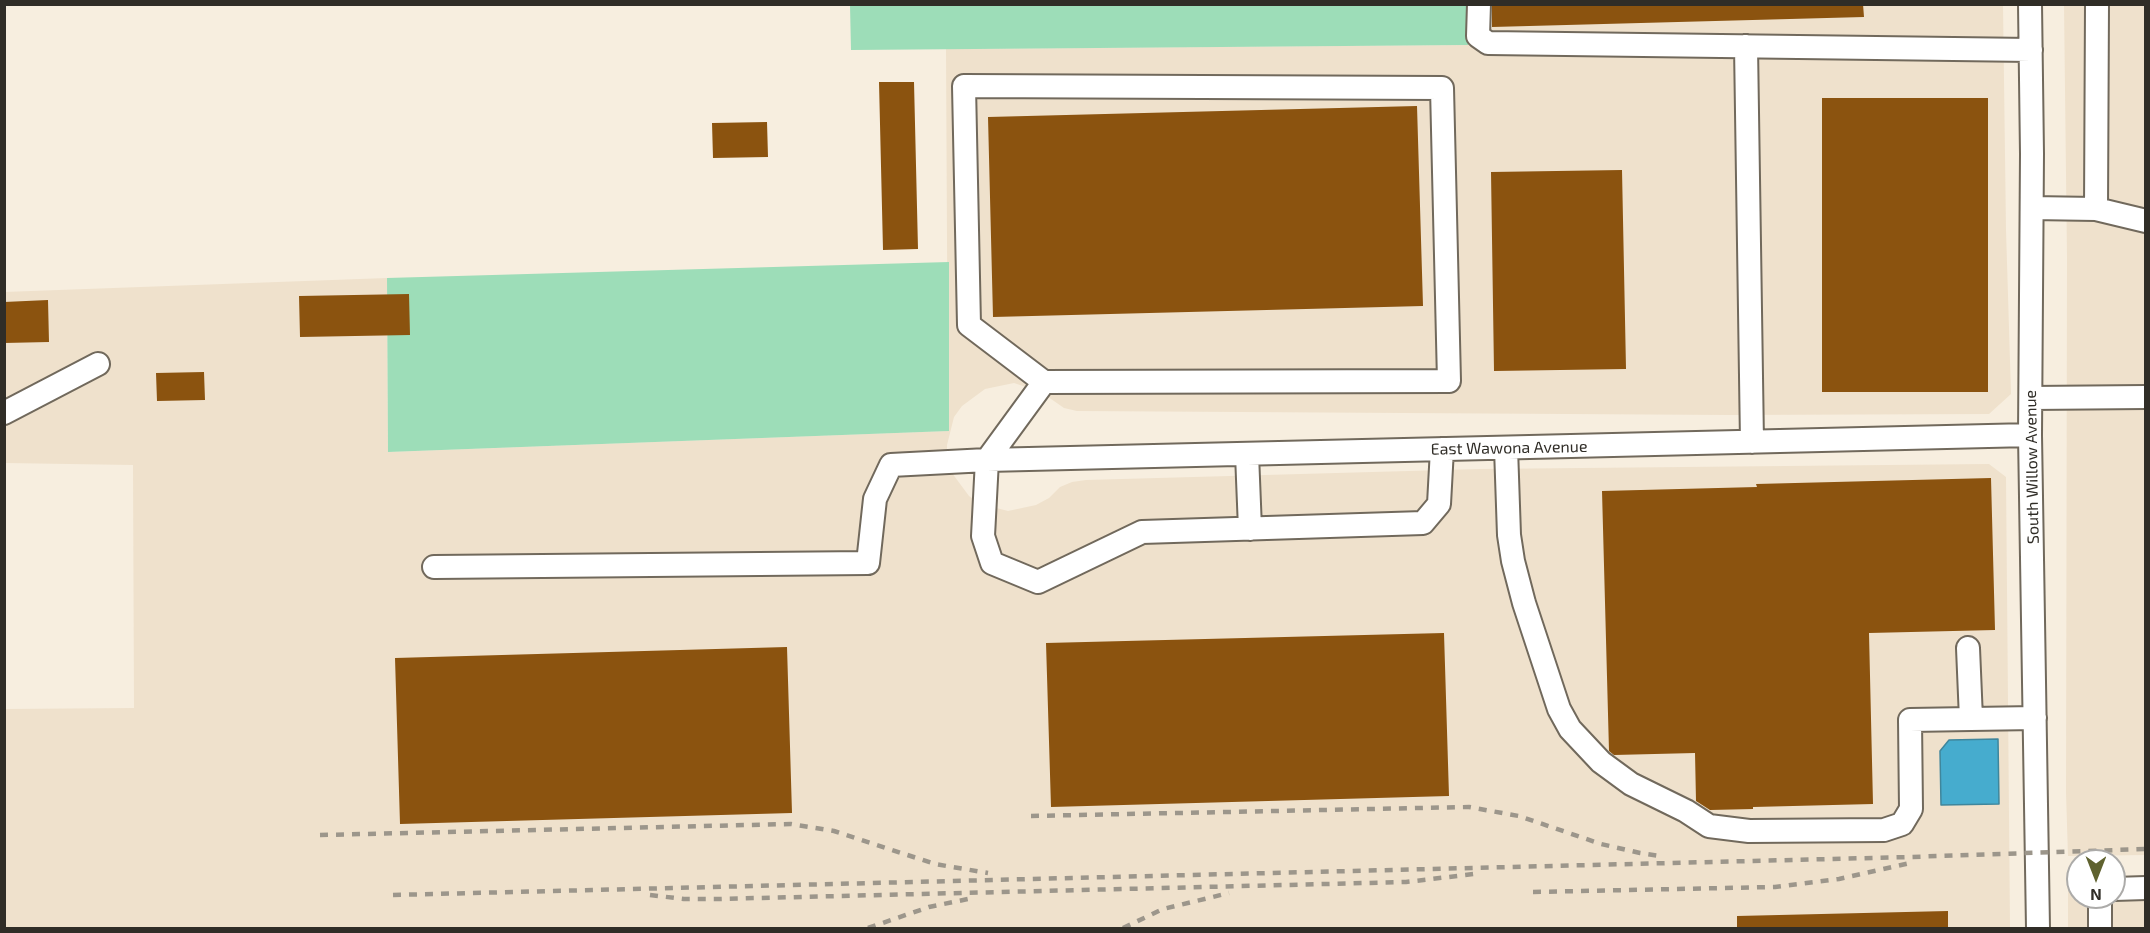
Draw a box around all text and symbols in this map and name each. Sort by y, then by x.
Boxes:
street label: South Willow Avenue [2021,390,2043,544]
street label: East Wawona Avenue [1430,437,1588,459]
north arrow [2066,849,2126,909]
text: N [2090,886,2102,905]

